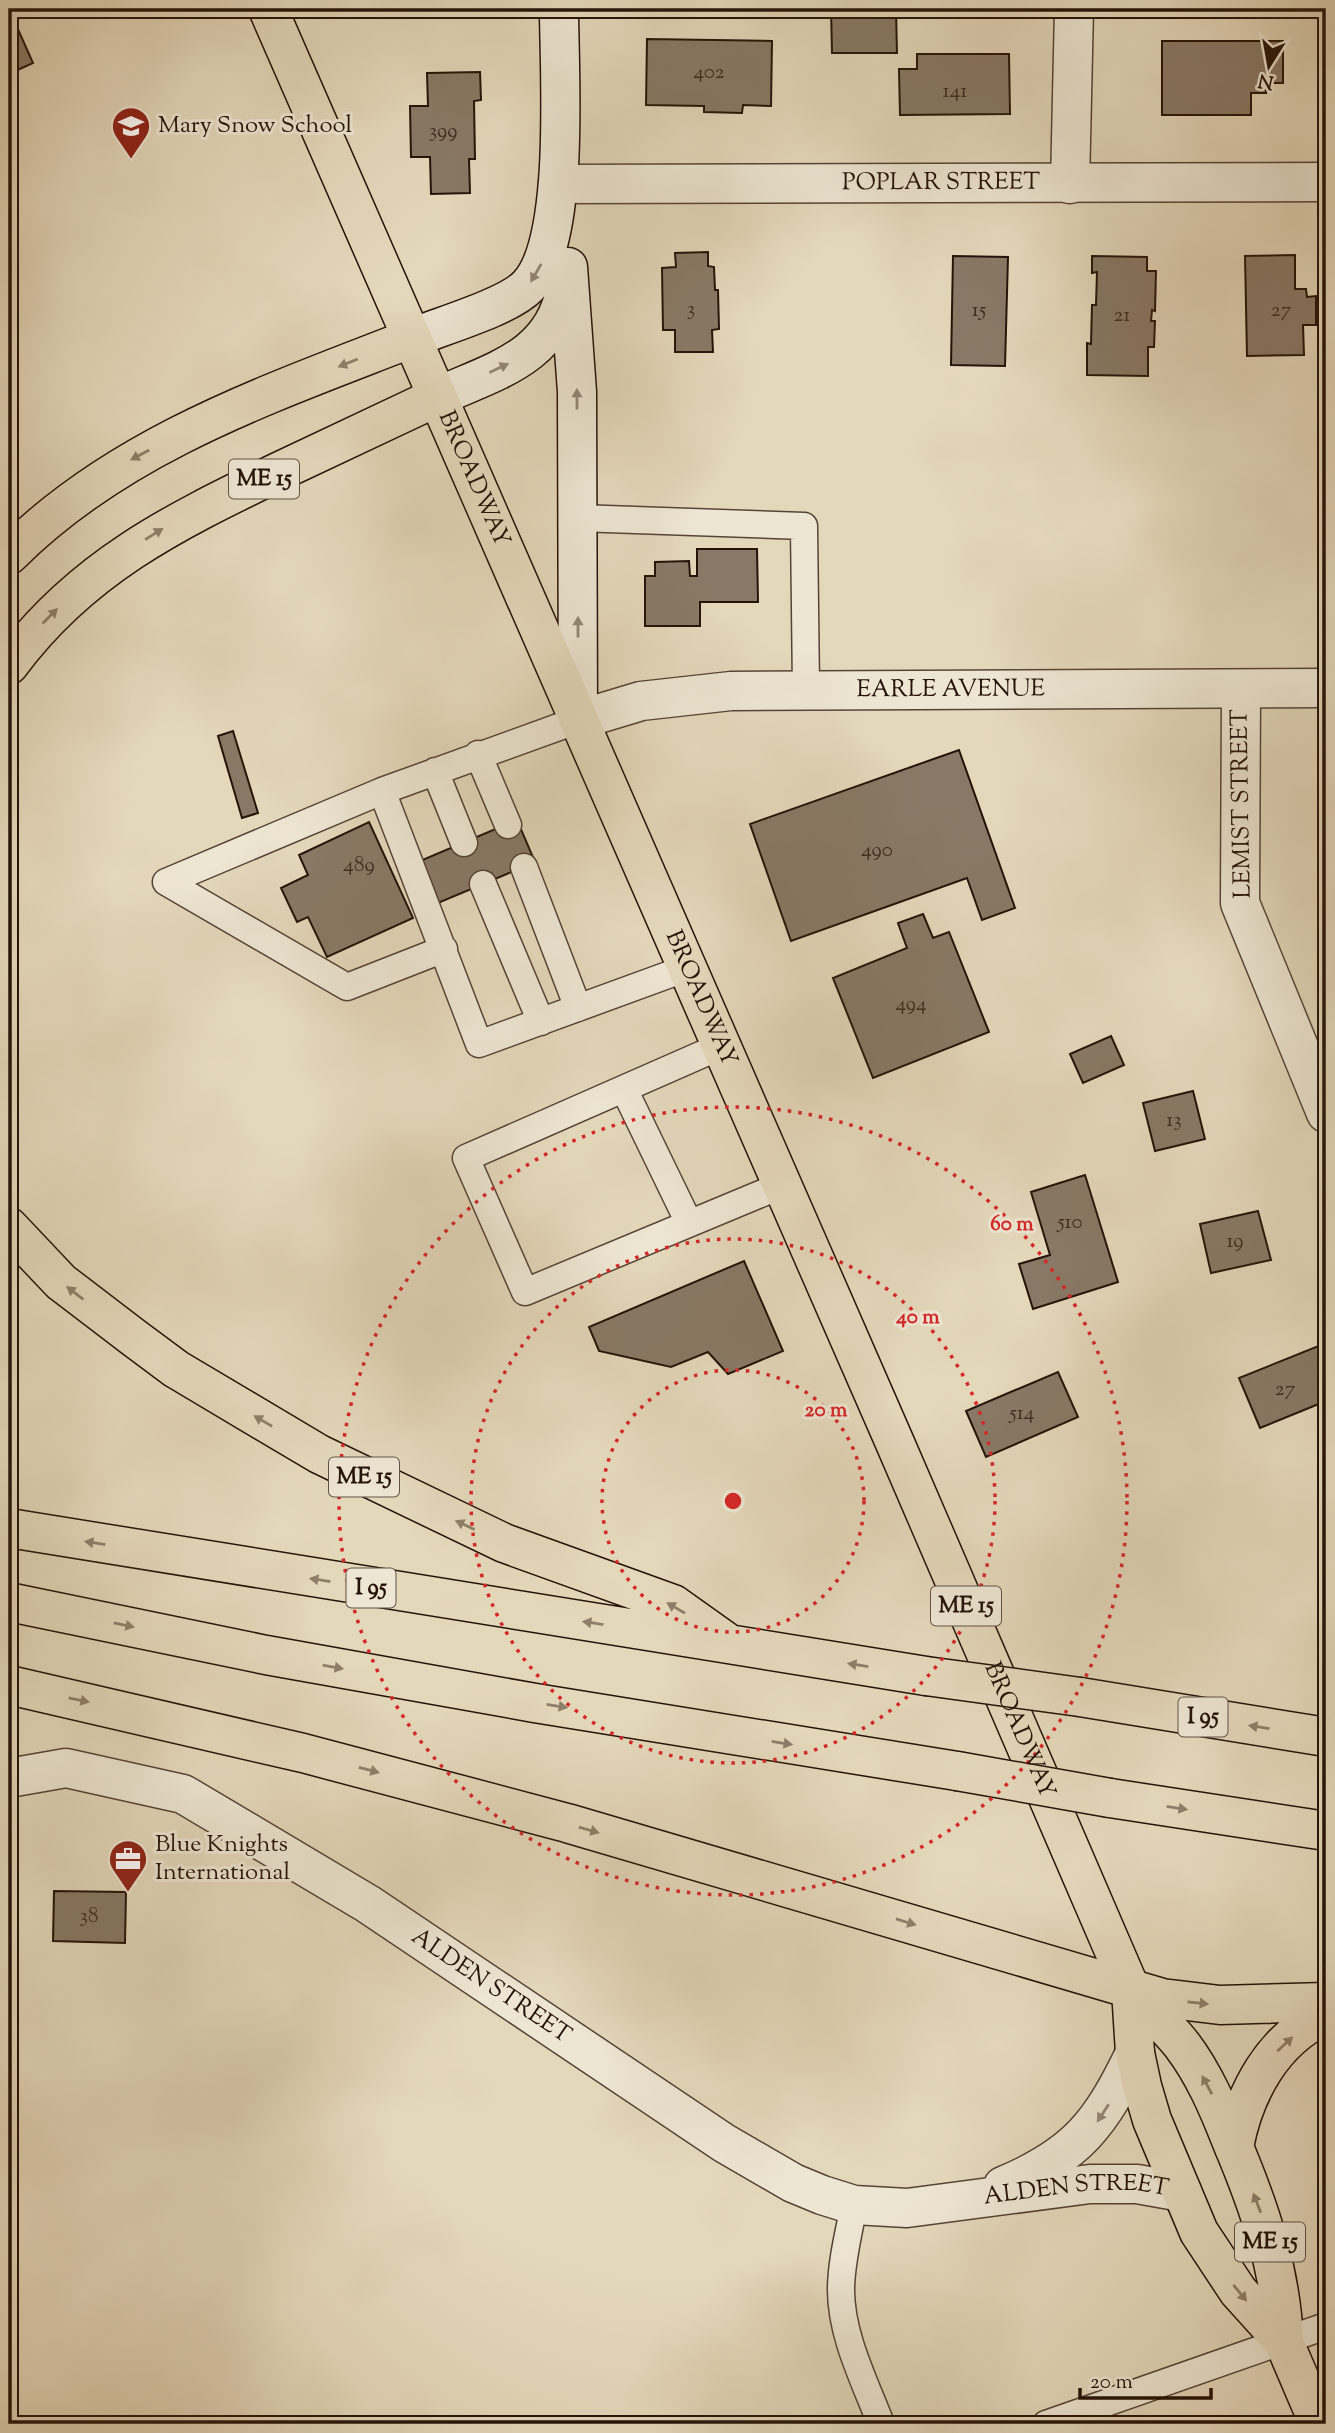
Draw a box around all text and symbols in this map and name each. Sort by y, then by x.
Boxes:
north arrow [1234,32,1304,102]
house number: 402 [693,58,725,88]
text: N [1256,66,1276,95]
house number: 141 [943,77,967,107]
school or university icon: Mary Snow School [110,105,152,160]
place label: Mary Snow School [158,109,353,143]
house number: 399 [429,117,457,147]
street label: POPLAR STREET [842,166,1040,200]
one-way arrow [530,264,542,283]
house number: 3 [687,295,695,325]
house number: 15 [972,296,986,326]
house number: 27 [1271,296,1292,326]
house number: 21 [1114,301,1130,331]
one-way arrow [338,358,359,369]
one-way arrow [489,362,509,374]
one-way arrow [571,388,583,410]
street label: BROADWAY [429,406,518,552]
one-way arrow [131,449,150,461]
road number: ME 15 [229,460,299,499]
one-way arrow [144,528,163,541]
one-way arrow [42,608,59,625]
one-way arrow [572,616,584,638]
street label: EARLE AVENUE [856,672,1045,707]
street label: LEMIST STREET [1223,709,1261,899]
house number: 490 [861,836,893,866]
house number: 489 [343,851,375,881]
street label: BROADWAY [656,925,745,1072]
house number: 494 [895,990,927,1020]
house number: 13 [1166,1106,1182,1136]
house number: 510 [1056,1208,1083,1238]
text: 60 m [990,1210,1034,1240]
house number: 19 [1226,1227,1244,1257]
one-way arrow [67,1285,85,1300]
text: 40 m [895,1303,940,1333]
house number: 27 [1275,1375,1296,1405]
text: 20 m [805,1396,848,1426]
house number: 514 [1009,1399,1034,1429]
one-way arrow [253,1415,272,1427]
road number: ME 15 [329,1458,399,1496]
centre of rings [721,1489,745,1513]
one-way arrow [455,1519,475,1531]
one-way arrow [84,1537,106,1548]
road number: I 95 [346,1568,396,1608]
one-way arrow [309,1574,331,1585]
road number: ME 15 [931,1586,1001,1625]
one-way arrow [667,1602,686,1614]
one-way arrow [582,1617,604,1628]
one-way arrow [113,1620,135,1631]
street label: BROADWAY [975,1657,1063,1804]
one-way arrow [847,1659,869,1670]
one-way arrow [322,1662,344,1673]
one-way arrow [68,1694,90,1705]
road number: I 95 [1178,1698,1228,1736]
one-way arrow [546,1701,568,1712]
one-way arrow [1248,1721,1270,1732]
one-way arrow [771,1737,793,1748]
one-way arrow [358,1765,380,1776]
one-way arrow [1166,1803,1188,1814]
one-way arrow [579,1825,600,1835]
place label: Blue Knights International [155,1828,290,1890]
office icon: Blue Knights International [107,1838,149,1893]
house number: 38 [80,1902,98,1932]
one-way arrow [896,1917,917,1927]
street label: ALDEN STREET [404,1921,578,2053]
one-way arrow [1187,1998,1209,2009]
one-way arrow [1276,2037,1293,2053]
one-way arrow [1201,2075,1213,2095]
one-way arrow [1096,2103,1109,2122]
street label: ALDEN STREET [982,2167,1172,2215]
one-way arrow [1251,2193,1262,2214]
road number: ME 15 [1235,2222,1305,2262]
one-way arrow [1232,2285,1247,2302]
scale bar [1080,2356,1211,2400]
text: 20 m [1090,2368,1133,2398]

